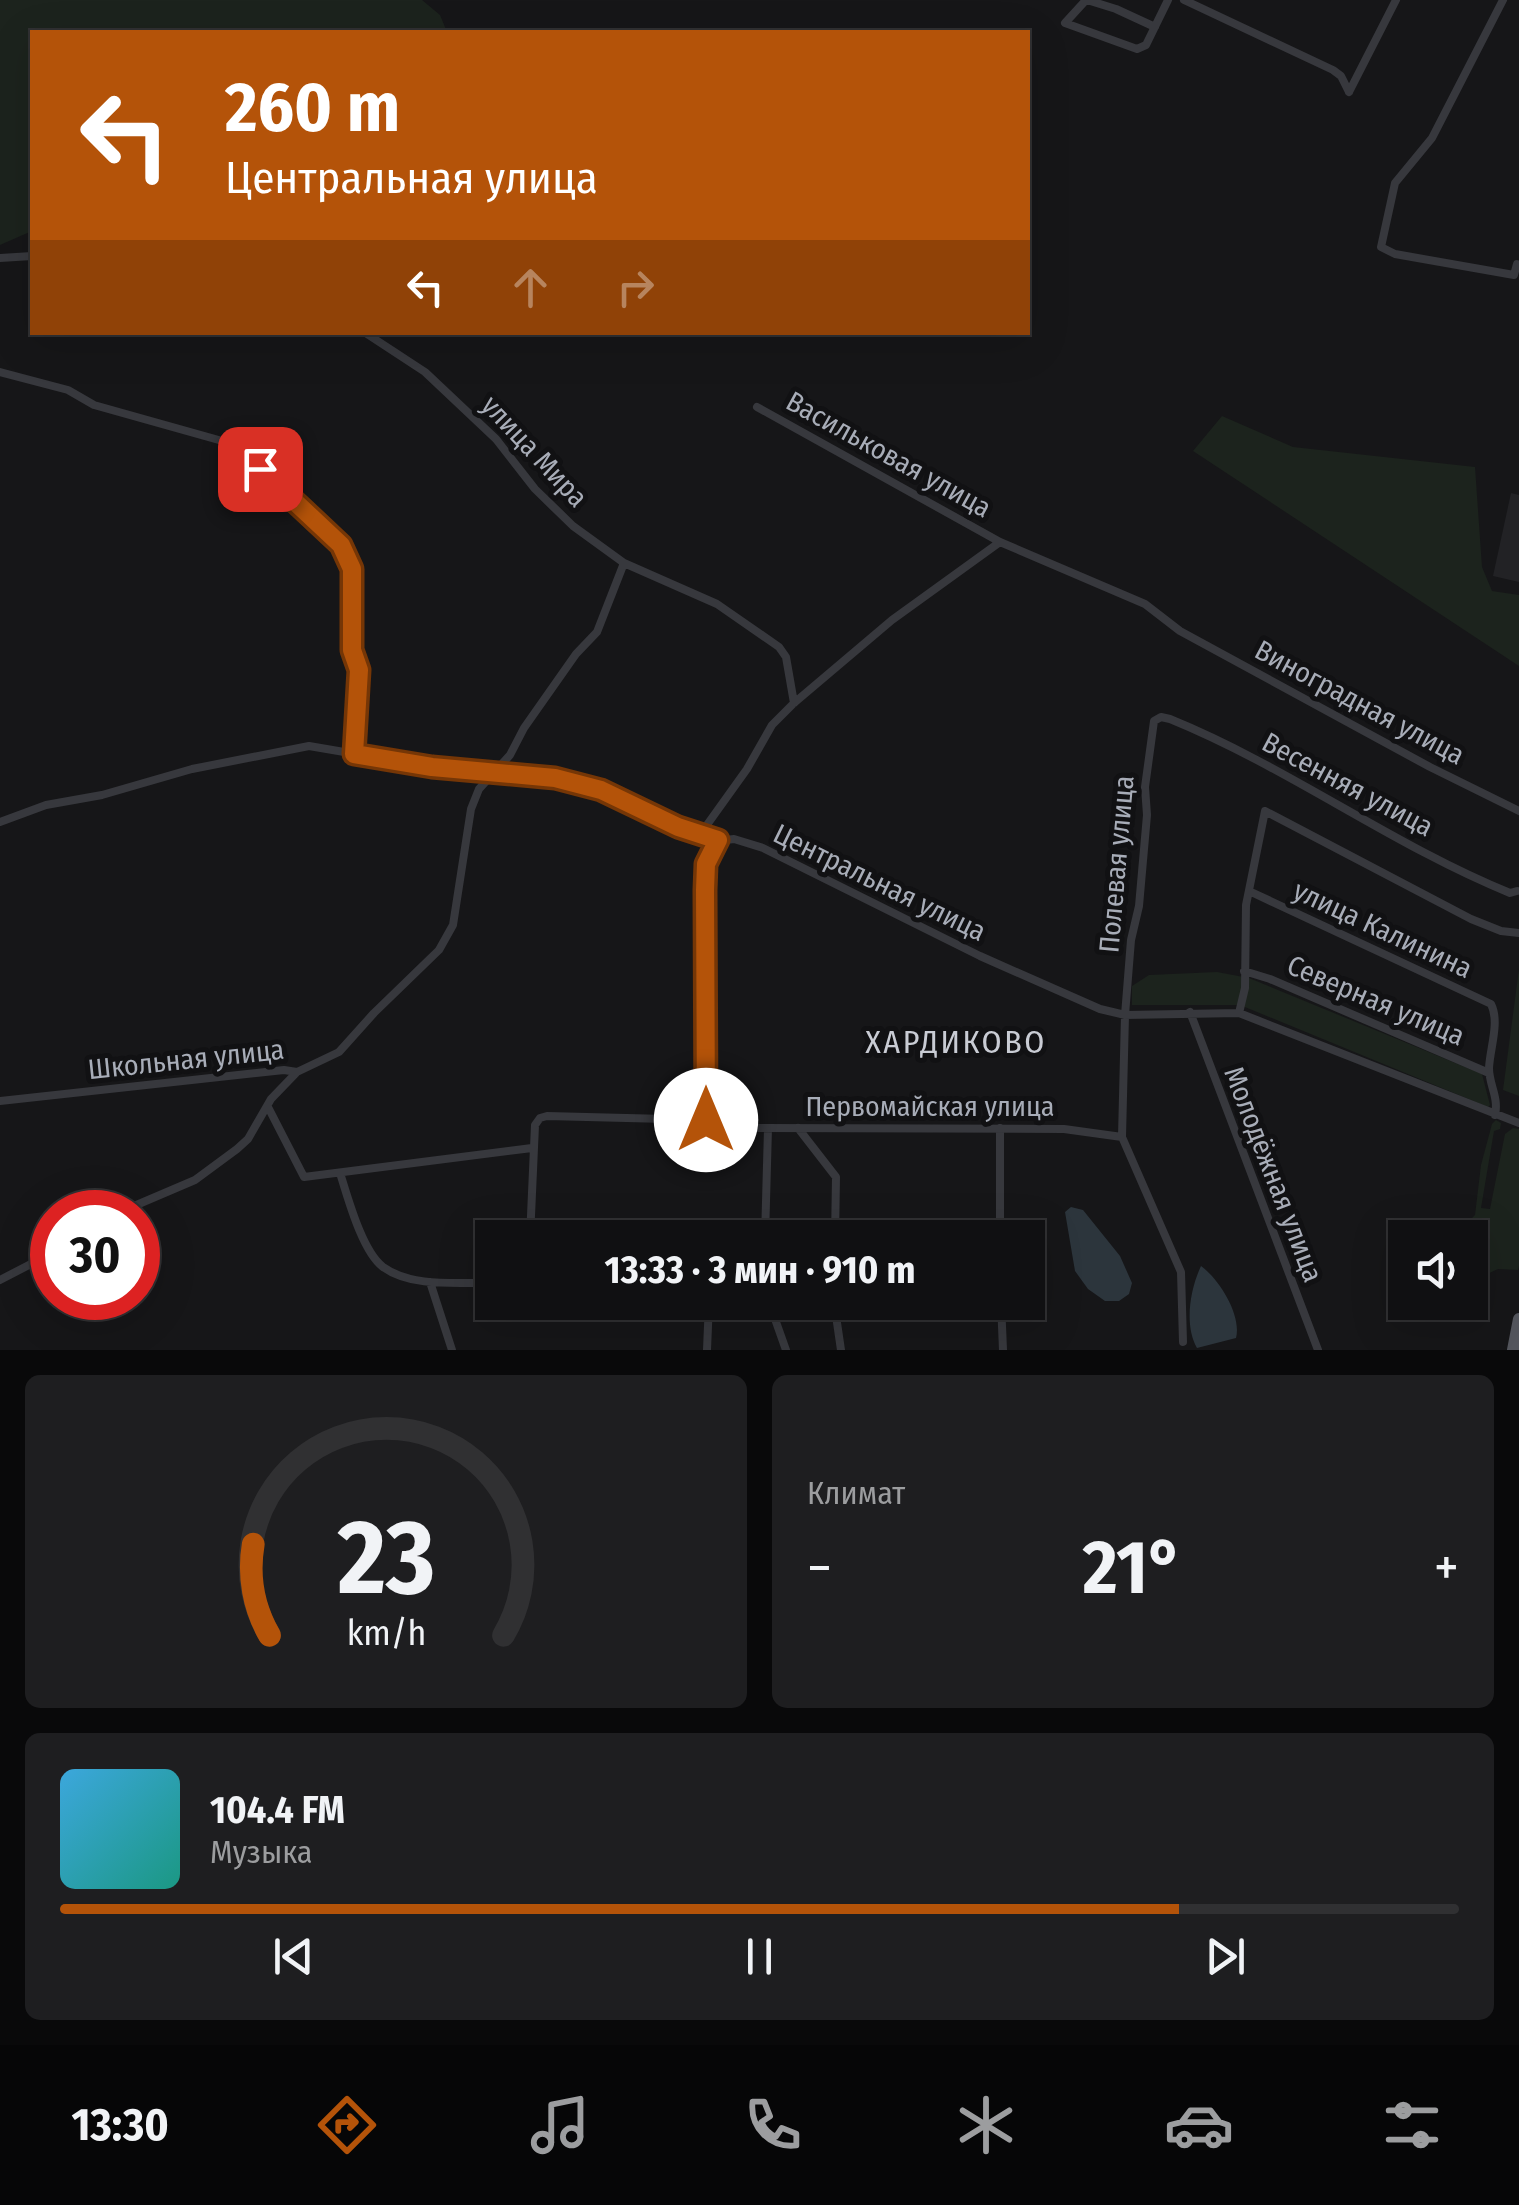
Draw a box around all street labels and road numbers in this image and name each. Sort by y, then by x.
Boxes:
street label: Васильковая улица [781,384,997,524]
street label: улица Мира [475,389,594,514]
street label: Виноградная улица [1249,633,1470,772]
street label: Весенняя улица [1257,726,1439,843]
street label: Полевая улица [1092,774,1141,954]
street label: Центральная улица [768,817,991,948]
street label: улица Калинина [1288,874,1477,985]
street label: Северная улица [1282,948,1469,1053]
street label: Школьная улица [86,1033,286,1086]
street label: Молодёжная улица [1217,1062,1330,1287]
street label: Первомайская улица [805,1090,1055,1123]

